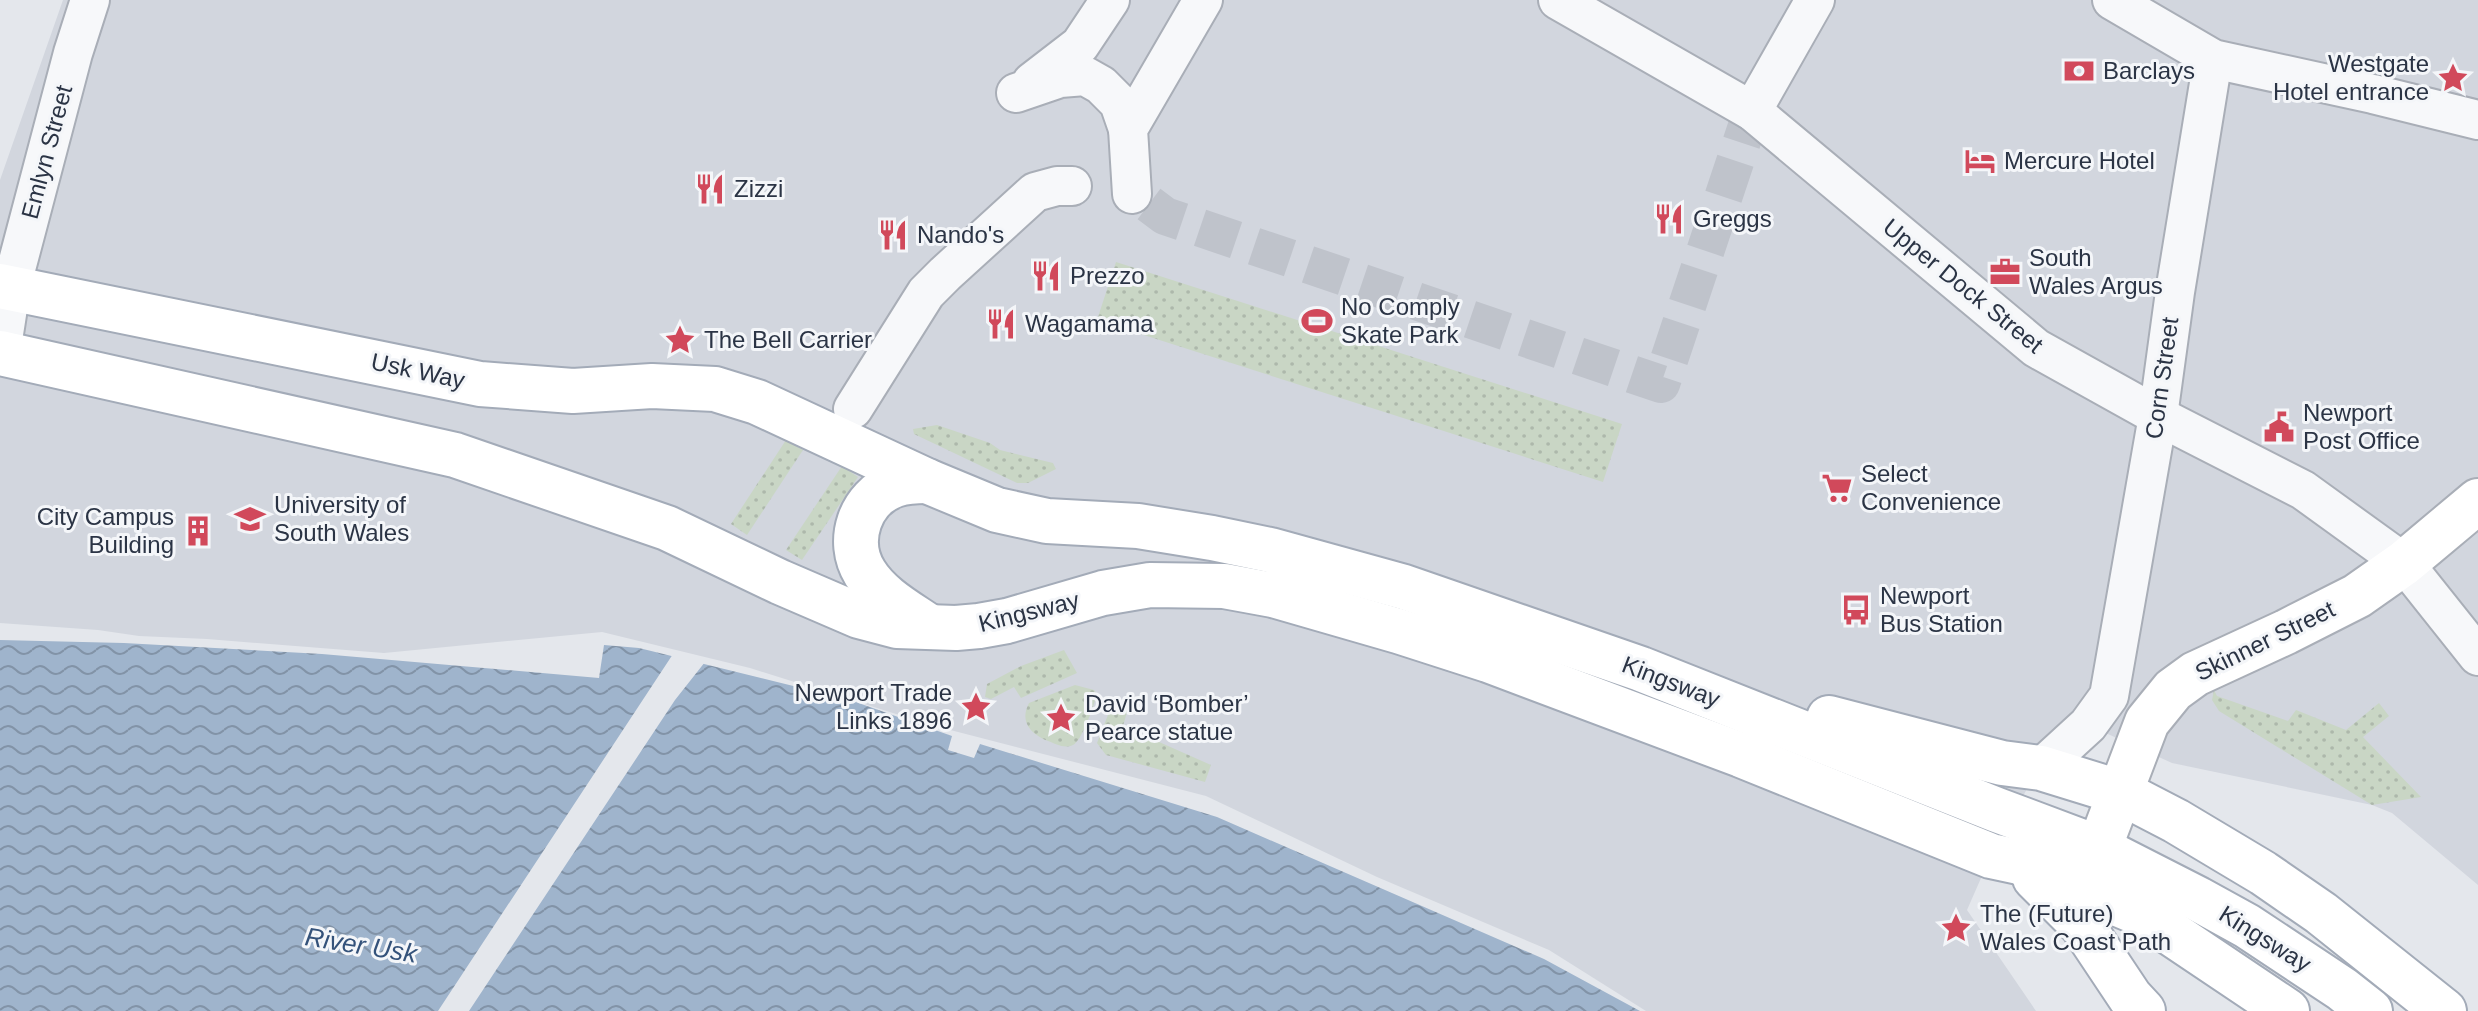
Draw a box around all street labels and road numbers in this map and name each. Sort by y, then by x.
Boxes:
street label: Emlyn Street [16,82,77,222]
street label: Upper Dock Street [1878,213,2049,358]
street label: Corn Street [2140,315,2183,441]
street label: Usk Way [369,347,467,394]
street label: Kingsway [976,586,1082,637]
street label: Skinner Street [2191,595,2339,686]
street label: Kingsway [1618,651,1724,713]
street label: Kingsway [2215,900,2316,977]

